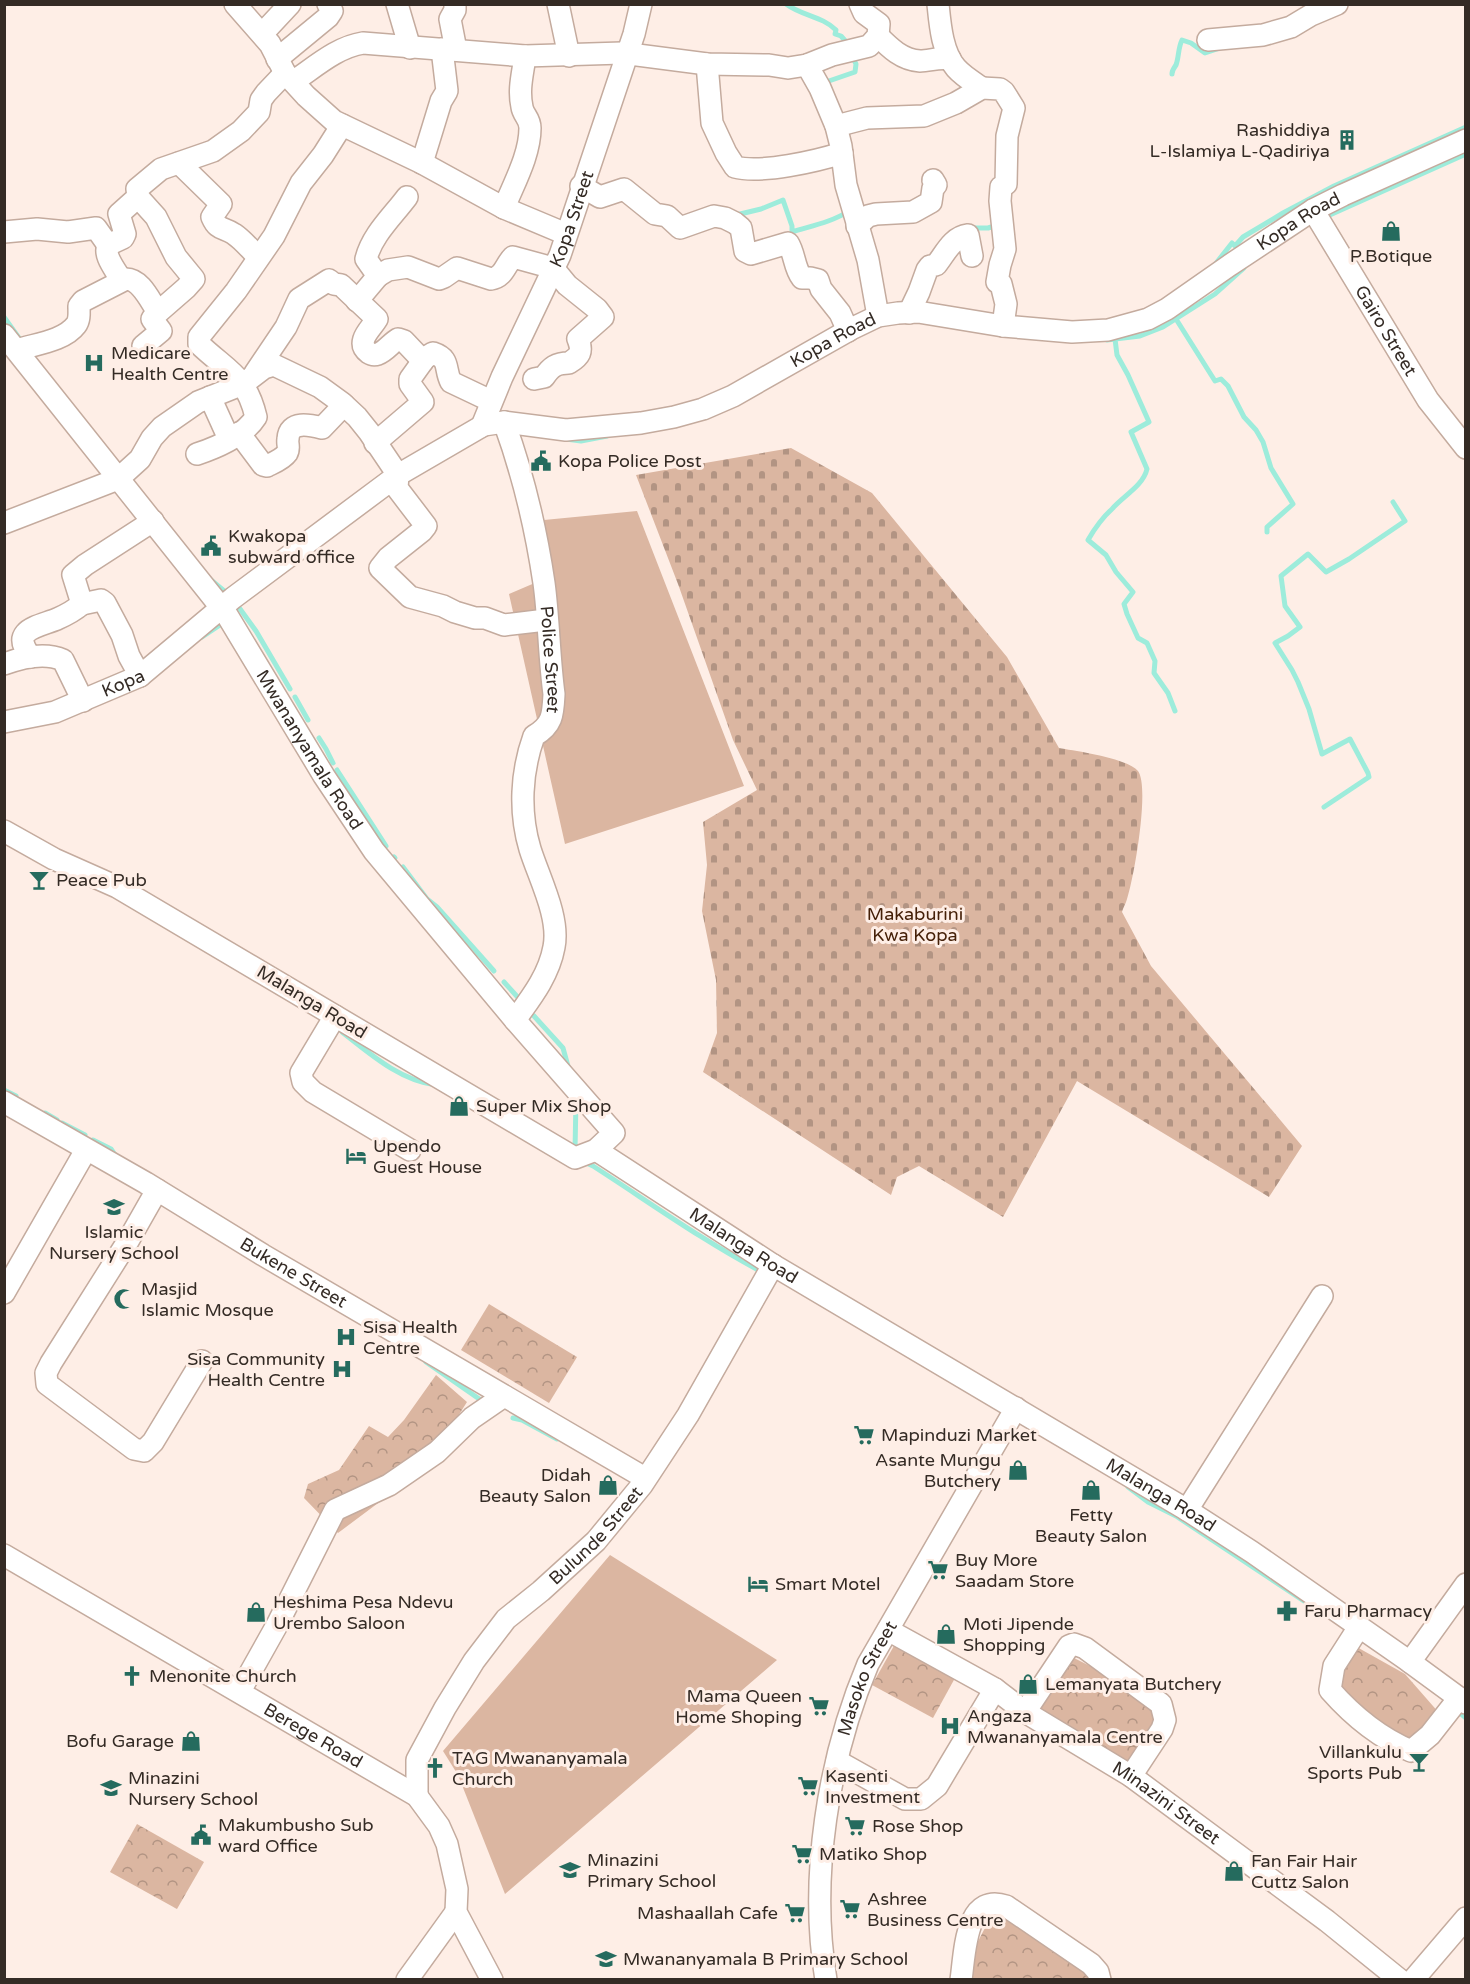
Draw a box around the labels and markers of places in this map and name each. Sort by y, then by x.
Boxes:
place label: Rashiddiya L-Islamiya L-Qadiriya [1150,119,1330,162]
building icon: Rashiddiya L-Islamiya L-Qadiriya [1335,128,1359,152]
shop icon: P.Botique [1379,219,1403,243]
place label: P.Botique [1350,245,1432,267]
place label: Medicare Health Centre [111,342,229,385]
hospital icon: Medicare Health Centre [82,351,106,375]
public building icon: Kopa Police Post [529,449,553,473]
place label: Kopa Police Post [558,450,702,472]
place label: Kwakopa subward office [228,525,355,568]
public building icon: Kwakopa subward office [199,534,223,558]
bar icon: Peace Pub [27,868,51,892]
place label: Peace Pub [56,869,147,891]
shop icon: Super Mix Shop [447,1094,471,1118]
place label: Super Mix Shop [476,1095,611,1117]
place label: Upendo Guest House [373,1135,482,1178]
hotel icon: Upendo Guest House [344,1144,368,1168]
school or university icon: Islamic Nursery School [102,1195,126,1219]
place label: Islamic Nursery School [49,1221,179,1264]
place label: Masjid Islamic Mosque [141,1278,274,1321]
mosque icon: Masjid Islamic Mosque [112,1287,136,1311]
place label: Sisa Health Centre [363,1316,458,1359]
hospital icon: Sisa Health Centre [334,1325,358,1349]
place label: Sisa Community Health Centre [187,1348,325,1391]
hospital icon: Sisa Community Health Centre [330,1357,354,1381]
supermarket icon: Mapinduzi Market [852,1423,876,1447]
place label: Mapinduzi Market [881,1424,1037,1446]
place label: Asante Mungu Butchery [875,1449,1001,1492]
shop icon: Asante Mungu Butchery [1006,1458,1030,1482]
place label: Didah Beauty Salon [479,1464,591,1507]
shop icon: Didah Beauty Salon [596,1473,620,1497]
shop icon: Fetty Beauty Salon [1079,1478,1103,1502]
place label: Fetty Beauty Salon [1035,1504,1147,1547]
place label: Buy More Saadam Store [955,1549,1074,1592]
supermarket icon: Buy More Saadam Store [926,1558,950,1582]
hotel icon: Smart Motel [746,1572,770,1596]
place label: Smart Motel [775,1573,880,1595]
place label: Heshima Pesa Ndevu Urembo Saloon [273,1591,454,1634]
pharmacy icon: Faru Pharmacy [1275,1599,1299,1623]
shop icon: Heshima Pesa Ndevu Urembo Saloon [244,1600,268,1624]
place label: Faru Pharmacy [1304,1600,1432,1622]
place label: Moti Jipende Shopping [963,1613,1074,1656]
shop icon: Moti Jipende Shopping [934,1622,958,1646]
church icon: Menonite Church [120,1664,144,1688]
place label: Menonite Church [149,1665,297,1687]
shop icon: Lemanyata Butchery [1016,1672,1040,1696]
place label: Lemanyata Butchery [1045,1673,1222,1695]
place label: Mama Queen Home Shoping [675,1685,802,1728]
supermarket icon: Mama Queen Home Shoping [807,1694,831,1718]
place label: Angaza Mwananyamala Centre [967,1705,1163,1748]
hospital icon: Angaza Mwananyamala Centre [938,1714,962,1738]
shop icon: Bofu Garage [179,1729,203,1753]
place label: Bofu Garage [66,1730,174,1752]
place label: Villankulu Sports Pub [1307,1741,1402,1784]
place label: TAG Mwananyamala Church [452,1747,628,1790]
bar icon: Villankulu Sports Pub [1407,1750,1431,1774]
church icon: TAG Mwananyamala Church [423,1756,447,1780]
place label: Kasenti Investment [825,1765,920,1808]
place label: Minazini Nursery School [128,1767,258,1810]
supermarket icon: Kasenti Investment [796,1774,820,1798]
school or university icon: Minazini Nursery School [99,1776,123,1800]
place label: Makumbusho Sub ward Office [218,1814,374,1857]
supermarket icon: Rose Shop [843,1814,867,1838]
place label: Rose Shop [872,1815,963,1837]
public building icon: Makumbusho Sub ward Office [189,1823,213,1847]
supermarket icon: Matiko Shop [790,1842,814,1866]
place label: Matiko Shop [819,1843,927,1865]
place label: Minazini Primary School [587,1849,716,1892]
place label: Fan Fair Hair Cuttz Salon [1251,1850,1357,1893]
school or university icon: Minazini Primary School [558,1858,582,1882]
shop icon: Fan Fair Hair Cuttz Salon [1222,1859,1246,1883]
place label: Ashree Business Centre [867,1888,1003,1931]
supermarket icon: Ashree Business Centre [838,1897,862,1921]
supermarket icon: Mashaallah Cafe [783,1901,807,1925]
place label: Mashaallah Cafe [637,1902,778,1924]
school or university icon: Mwananyamala B Primary School [594,1947,618,1971]
place label: Mwananyamala B Primary School [623,1948,908,1970]

